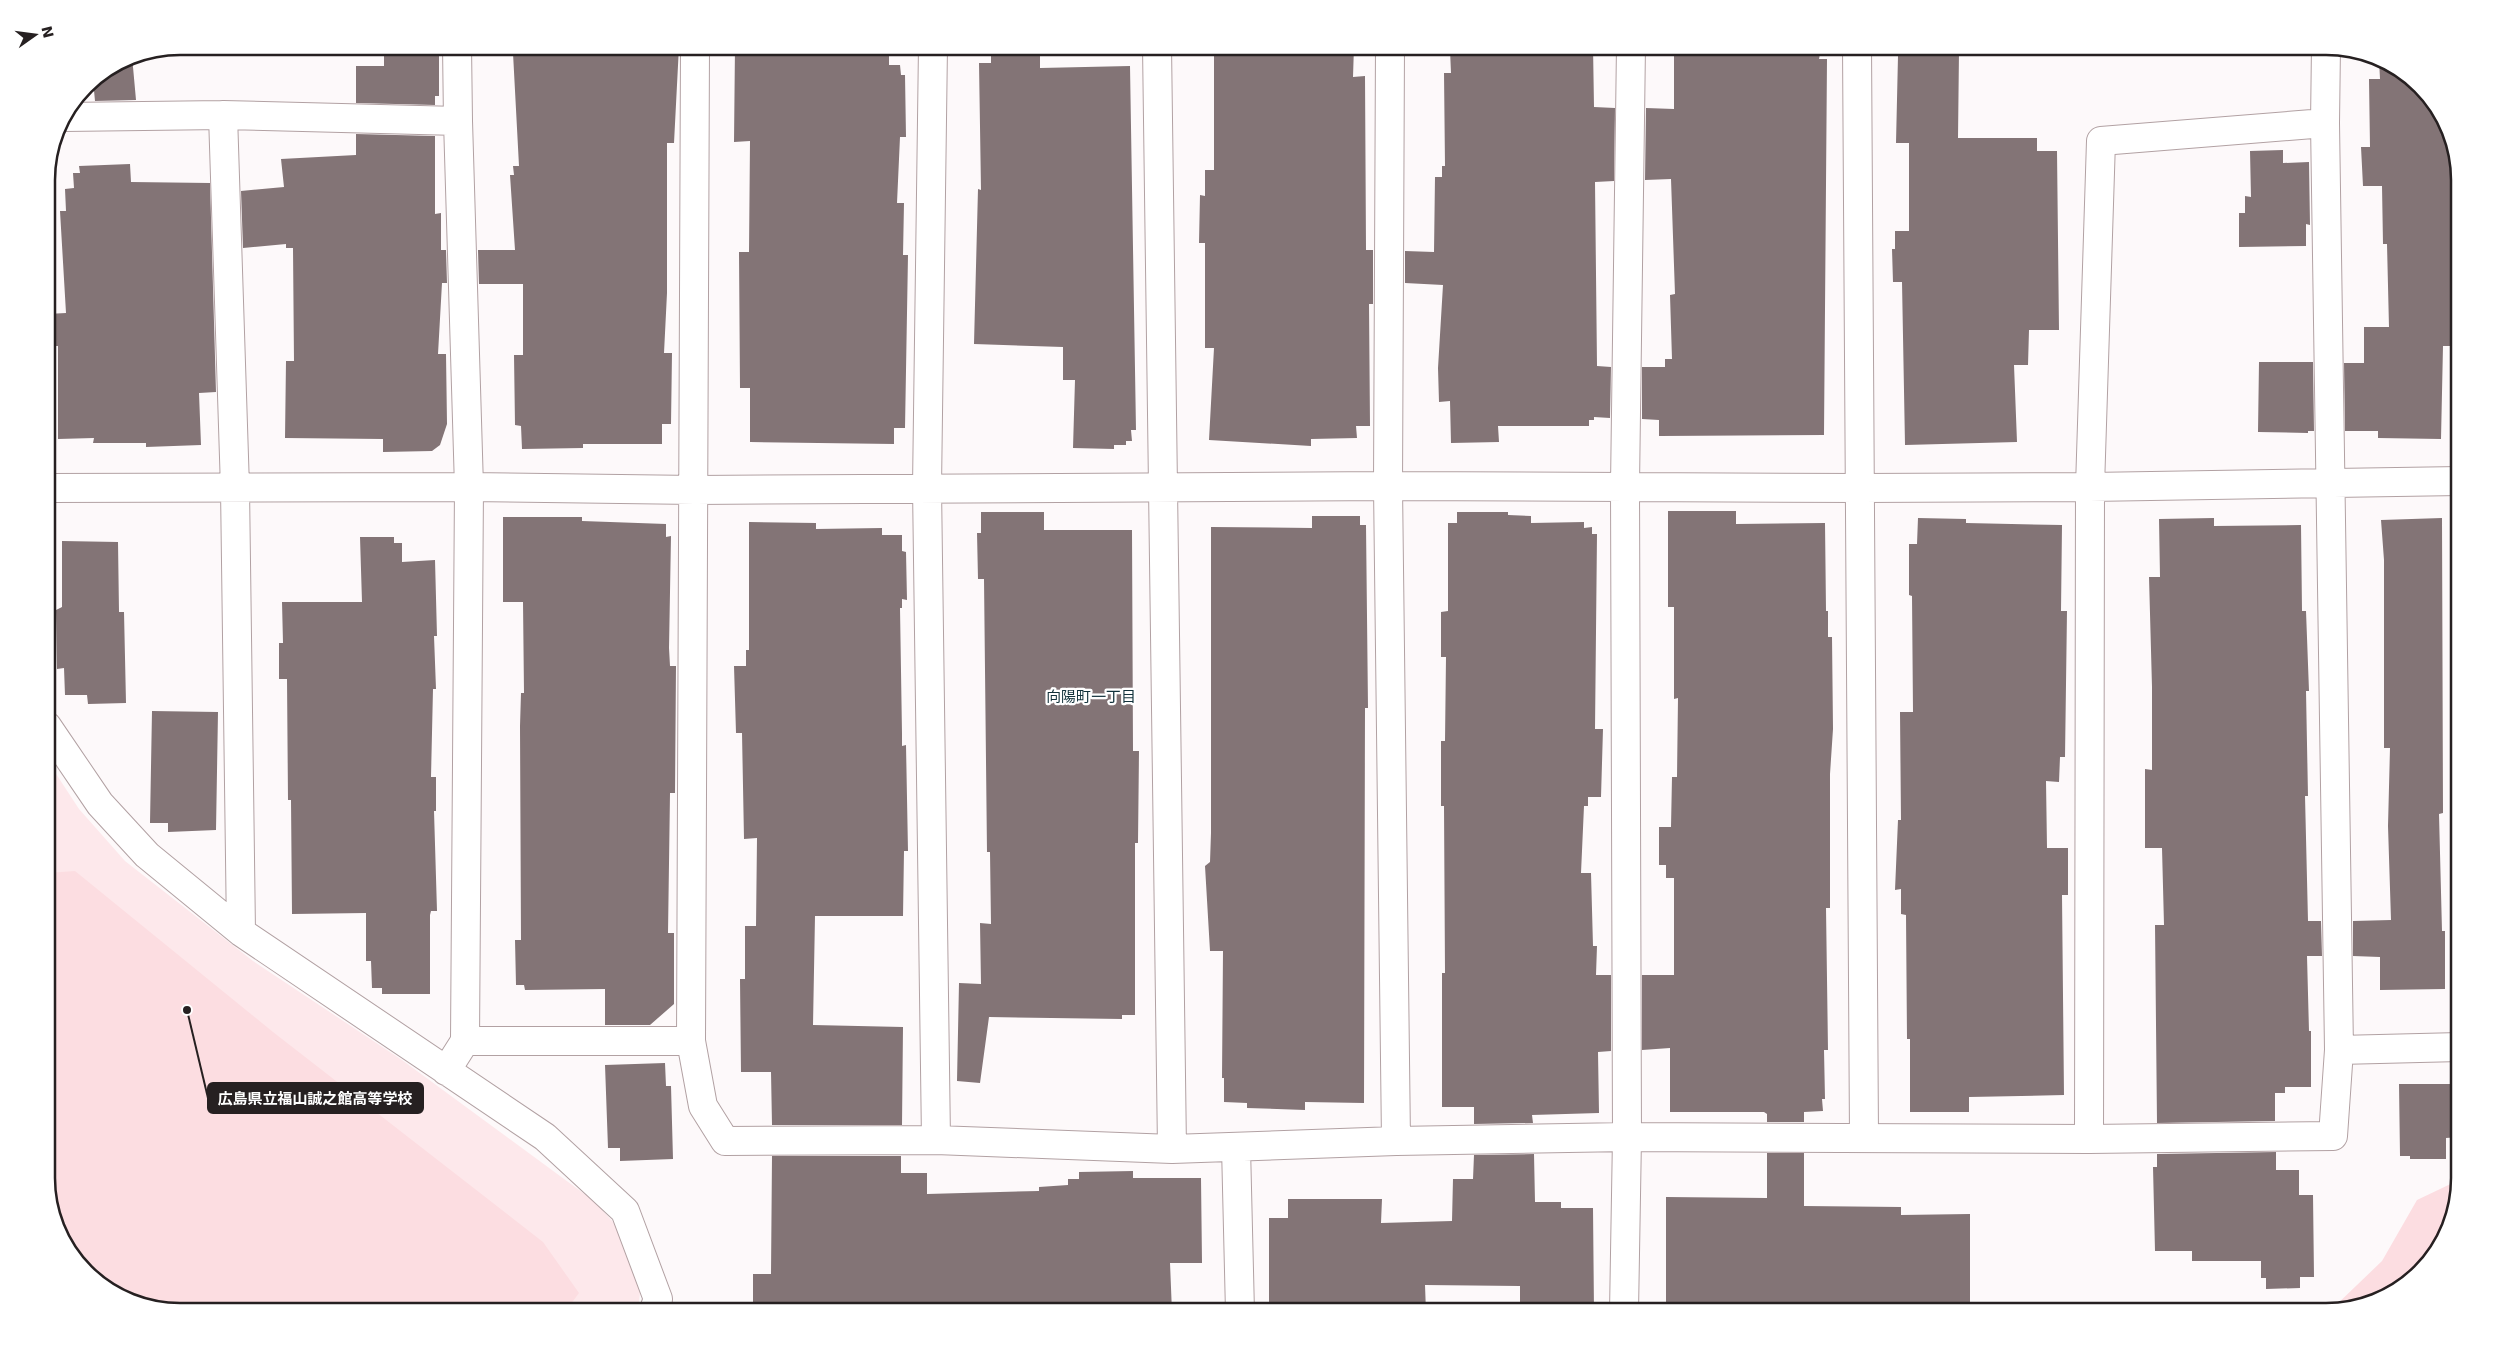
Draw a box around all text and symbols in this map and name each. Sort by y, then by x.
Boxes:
north arrow [10,10,60,60]
text: N [38,24,57,39]
district label: 向陽町一丁目 [1046,688,1136,706]
callout: 広島県立福山誠之館高等学校 [208,1083,423,1113]
text: 広島県立福山誠之館高等学校 [217,1090,413,1108]

